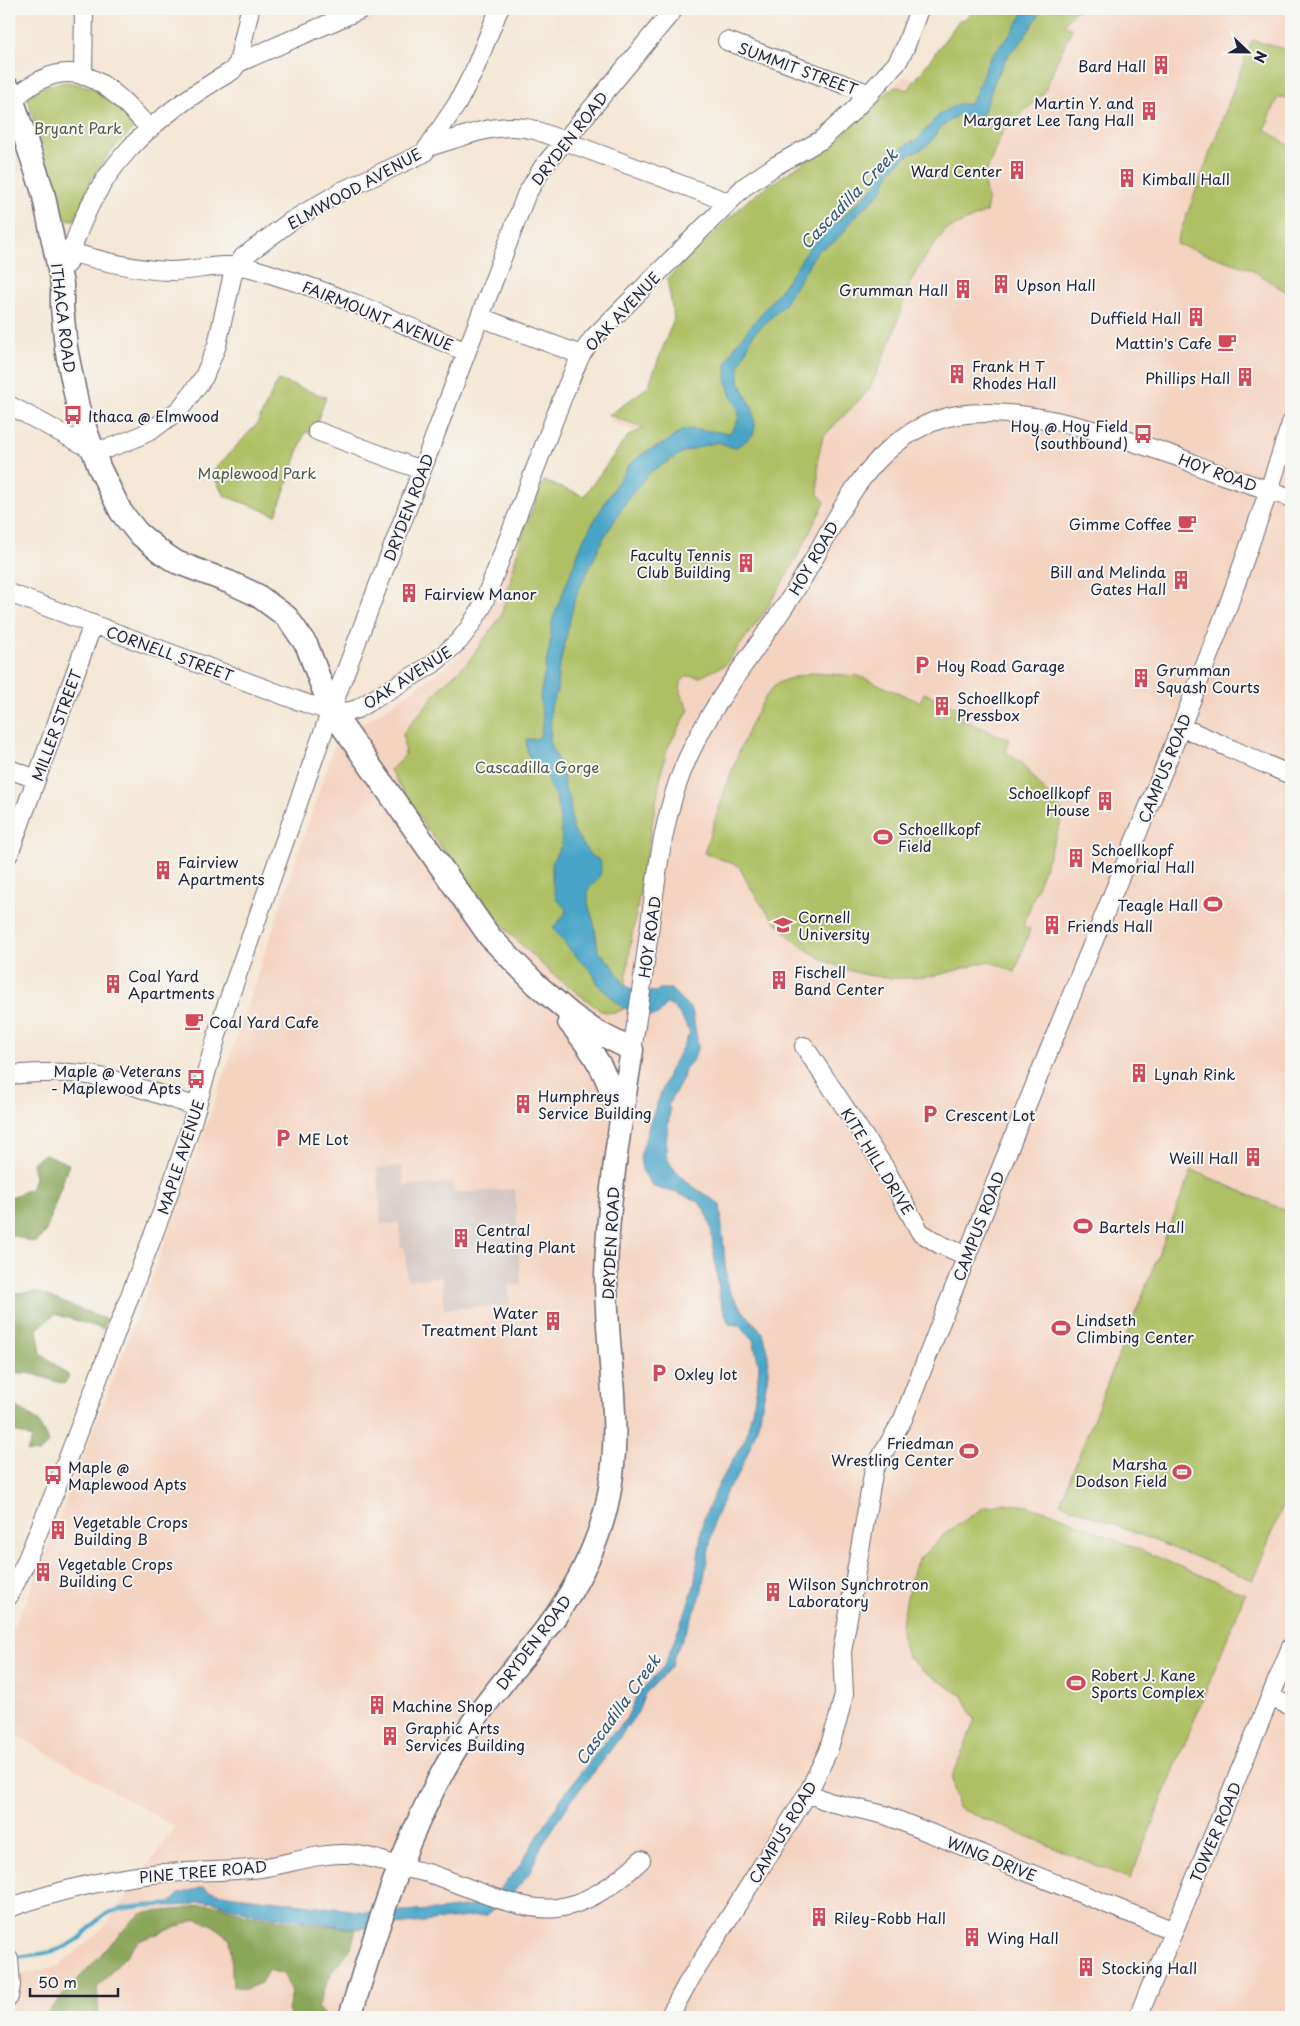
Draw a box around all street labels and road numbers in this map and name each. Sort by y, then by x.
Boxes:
street label: SUMMIT STREET [735,36,862,101]
street label: DRYDEN ROAD [525,86,613,190]
street label: ELMWOOD AVENUE [283,142,425,234]
street label: ITHACA ROAD [46,262,82,374]
street label: OAK AVENUE [579,266,665,356]
street label: FAIRMOUNT AVENUE [299,274,457,356]
street label: HOY ROAD [1175,447,1261,497]
street label: DRYDEN ROAD [377,450,439,564]
street label: HOY ROAD [782,517,844,599]
street label: CORNELL STREET [103,619,238,687]
street label: OAK AVENUE [358,640,456,714]
street label: MILLER STREET [25,665,87,784]
street label: CAMPUS ROAD [1132,710,1196,826]
street label: HOY ROAD [632,895,666,979]
street label: MAPLE AVENUE [151,1097,209,1217]
street label: KITE HILL DRIVE [836,1103,920,1219]
street label: CAMPUS ROAD [946,1168,1010,1284]
street label: DRYDEN ROAD [596,1186,624,1300]
street label: DRYDEN ROAD [490,1590,576,1694]
street label: CAMPUS ROAD [742,1776,822,1888]
street label: TOWER ROAD [1184,1778,1246,1886]
street label: WING DRIVE [944,1830,1040,1886]
street label: PINE TREE ROAD [138,1854,268,1888]

